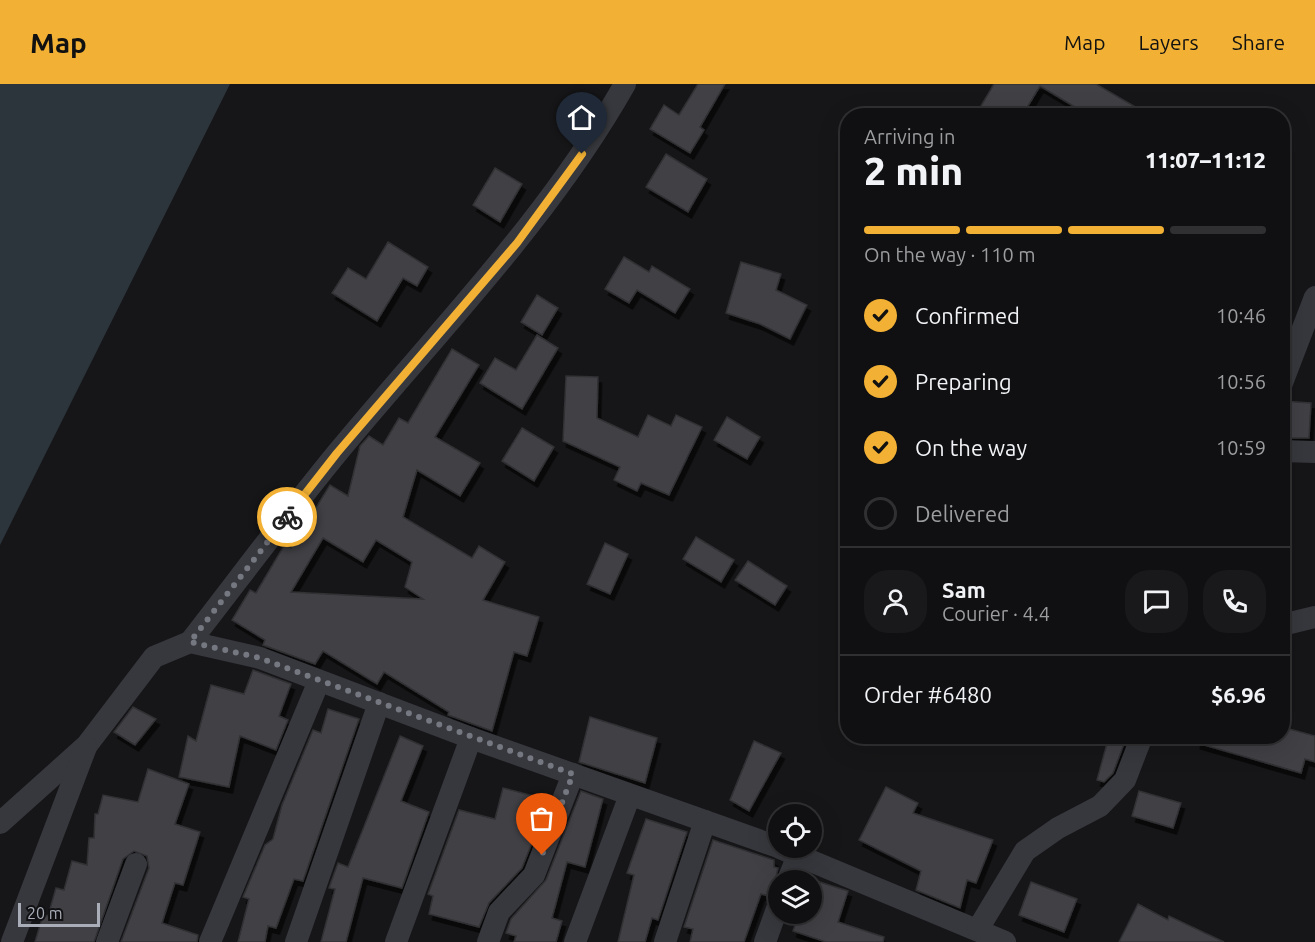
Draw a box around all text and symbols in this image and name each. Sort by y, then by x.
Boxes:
text: Map [30,27,87,58]
text: Map [1064,30,1105,54]
text: Layers [1138,30,1199,54]
text: Share [1232,30,1285,54]
pin [556,92,607,154]
icon: home [565,101,598,134]
text: Arriving in [864,125,955,148]
text: 11:07–11:12 [1145,147,1266,172]
text: 2 min [864,149,963,192]
text: On the way · 110 m [864,243,1036,266]
icon: check [864,299,897,332]
text: Confirmed [915,303,1020,328]
text: 10:46 [1216,304,1266,327]
icon: check [864,365,897,398]
text: Preparing [915,369,1012,394]
text: 10:56 [1216,370,1266,393]
icon: check [864,431,897,464]
text: On the way [915,435,1027,460]
text: 10:59 [1216,436,1266,459]
courier [257,487,317,547]
icon: bike [271,501,304,534]
text: Delivered [915,501,1010,526]
button: person [864,570,927,633]
button: chat [1125,570,1188,633]
button: phone [1203,570,1266,633]
text: Sam [942,577,986,602]
text: Courier · 4.4 [942,602,1050,625]
text: Order #6480 [864,682,992,707]
text: $6.96 [1211,682,1266,707]
pin [516,793,567,855]
icon: bag [525,802,558,835]
map controls [768,804,822,924]
button: locate [768,804,822,858]
button: layers [768,870,822,924]
scale bar [18,900,100,928]
text: 20 m [27,904,63,922]

